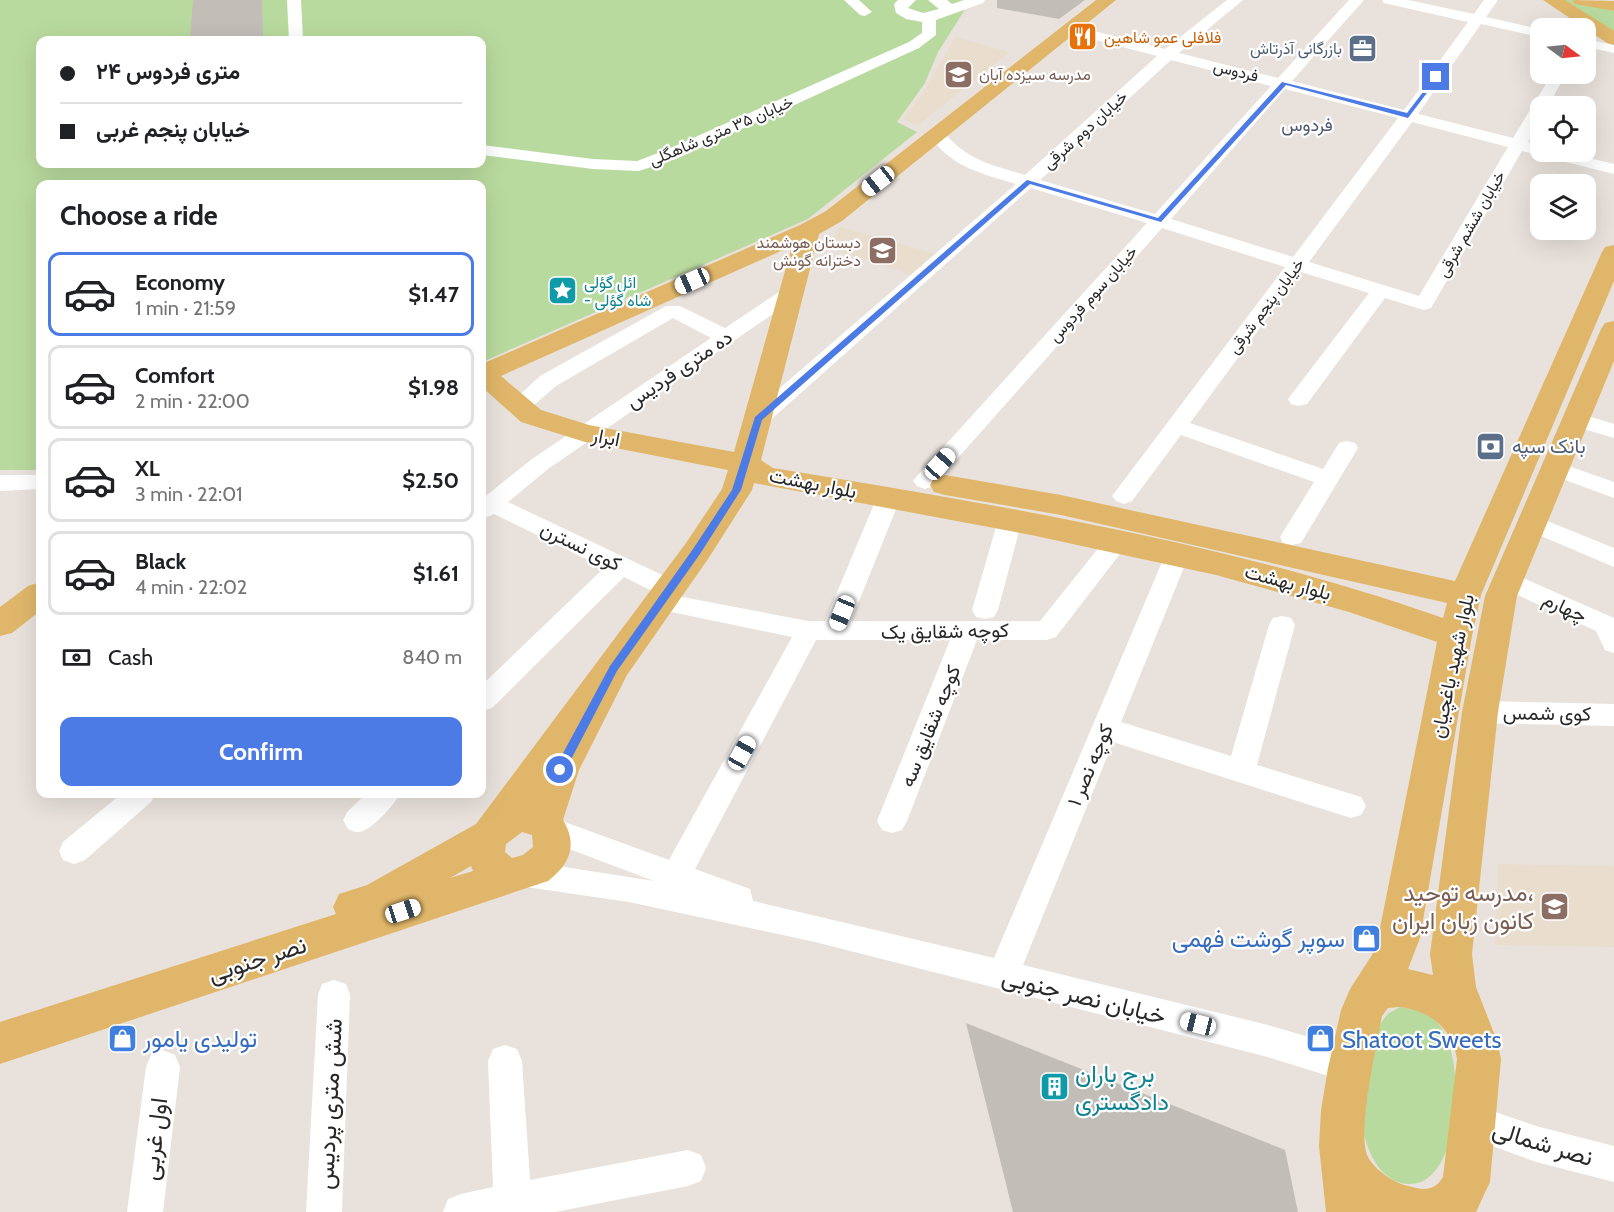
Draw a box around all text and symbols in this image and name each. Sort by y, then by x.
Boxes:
north arrow [1530,18,1596,84]
map controls [1530,18,1596,240]
restaurant icon: فلافلی عمو شاهین [1067,21,1099,53]
place label: فلافلی عمو شاهین [1104,28,1221,48]
office icon: بازرگانی آذرتاش [1347,32,1379,64]
place label: بازرگانی آذرتاش [1250,39,1342,59]
street label: فردوس [1211,56,1261,87]
text: ۲۴ متری فردوس [96,58,240,85]
school or university icon: مدرسه سیزده آبان [942,58,974,90]
route end [1422,63,1449,90]
place label: مدرسه سیزده آبان [979,65,1091,85]
street label: خیابان دوم شرقی [1039,87,1132,174]
street label: خیابان ۳۵ متری شاهگلی [646,92,796,171]
button: locate [1530,96,1596,162]
district label: فردوس [1281,114,1333,136]
text: خیابان پنجم غربی [96,116,250,143]
car [858,163,898,199]
street label: خیابان ششم شرقی [1433,167,1510,281]
button: layers [1530,174,1596,240]
text: Choose a ride [60,199,218,232]
place label: دبستان هوشمند دخترانه گونش [756,233,861,271]
school or university icon: دبستان هوشمند دخترانه گونش [866,235,898,267]
street label: خیابان سوم فردوس [1045,242,1142,347]
street label: خیابان پنجم شرقی [1224,254,1310,359]
car [672,265,712,297]
icon: car [63,267,117,321]
text: Economy [135,269,225,296]
place label: ائل گؤلی - شاه گؤلی [584,273,651,311]
place icon: ائل گؤلی - شاه گؤلی [547,275,579,307]
text: $1.47 [408,281,459,308]
text: 1 min · 21:59 [135,296,236,320]
street label: ده متری فردیس [621,325,737,414]
icon: car [63,360,117,414]
text: Comfort [135,362,214,389]
text: $1.98 [408,374,459,401]
text: 2 min · 22:00 [135,389,250,413]
street label: ابرار [589,422,622,452]
bank icon: بانک سپه [1475,430,1507,462]
place label: بانک سپه [1512,434,1586,460]
car [921,445,959,483]
icon: car [63,453,117,507]
text: XL [135,455,160,482]
street label: بلوار بهشت [767,463,859,504]
text: $2.50 [402,467,459,494]
text: 3 min · 22:01 [135,482,243,506]
street label: کوی نسترن [536,516,625,577]
icon: car [63,546,117,600]
text: Black [135,548,186,575]
street label: بلوار بهشت [1242,559,1334,606]
text: $1.61 [413,560,459,587]
text: 4 min · 22:02 [135,575,247,599]
street label: چهارم [1538,586,1591,629]
street label: بلوار شهید یاغچیان [1425,592,1481,741]
car [827,593,857,633]
street label: کوچه شقایق یک [881,618,1009,646]
icon: cash [60,641,93,674]
text: Cash [108,644,153,671]
text: 840 m [402,645,462,669]
street label: کوچه شقایق سه [895,661,967,791]
street label: کوی شمس [1503,700,1592,727]
button: Confirm [60,717,462,786]
street label: کوچه نصر ۱ [1062,720,1120,810]
car [725,733,759,773]
route start [546,756,573,783]
place label: مدرسه توحید، کانون زبان ایران [1392,878,1534,936]
school or university icon: مدرسه توحید، کانون زبان ایران [1539,890,1571,922]
car [383,897,423,925]
shop icon: سوپر گوشت فهمی [1350,922,1382,954]
place label: سوپر گوشت فهمی [1172,924,1345,955]
street label: نصر جنوبی [204,929,310,989]
street label: خیابان نصر جنوبی [999,962,1169,1031]
car [1178,1011,1218,1037]
street label: شش متری پردیس [310,1018,350,1190]
shop icon: تولیدی یامور [106,1022,138,1054]
shop icon: Shatoot Sweets [1305,1023,1337,1055]
place label: تولیدی یامور [142,1024,257,1054]
place label: Shatoot Sweets [1342,1025,1502,1054]
place label: برج باران دادگستری [1075,1059,1169,1117]
building icon: برج باران دادگستری [1038,1071,1070,1103]
street label: اول غربی [135,1096,174,1182]
street label: نصر شمالی [1489,1114,1597,1173]

